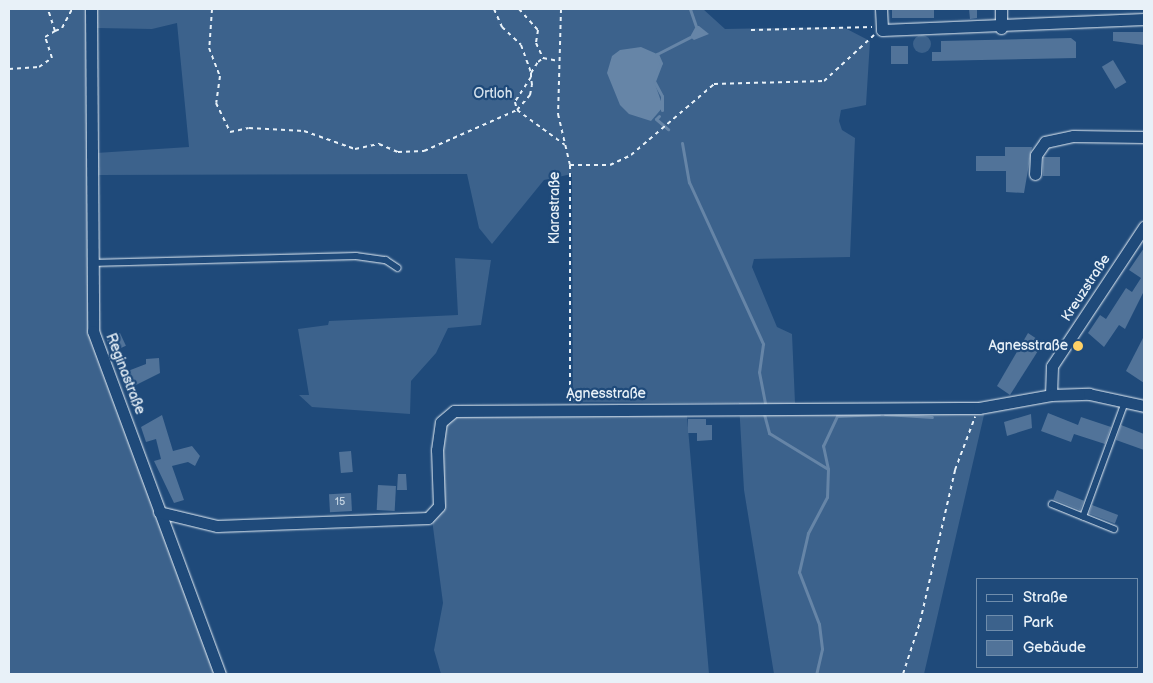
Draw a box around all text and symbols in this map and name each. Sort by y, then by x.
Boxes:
park label: Ortloh [474,86,512,102]
street label: Klarastraße [547,172,563,244]
street label: Kreuzstraße [1058,251,1114,325]
street label: Reginastraße [102,331,148,417]
place label: Agnesstraße [988,338,1068,354]
marker: Agnesstraße [1072,340,1084,352]
street label: Agnesstraße [566,386,646,402]
house number: 15 [335,495,345,509]
legend [976,578,1138,668]
text: Straße [1023,588,1068,607]
text: Park [1023,613,1053,632]
text: Gebäude [1023,638,1086,657]

